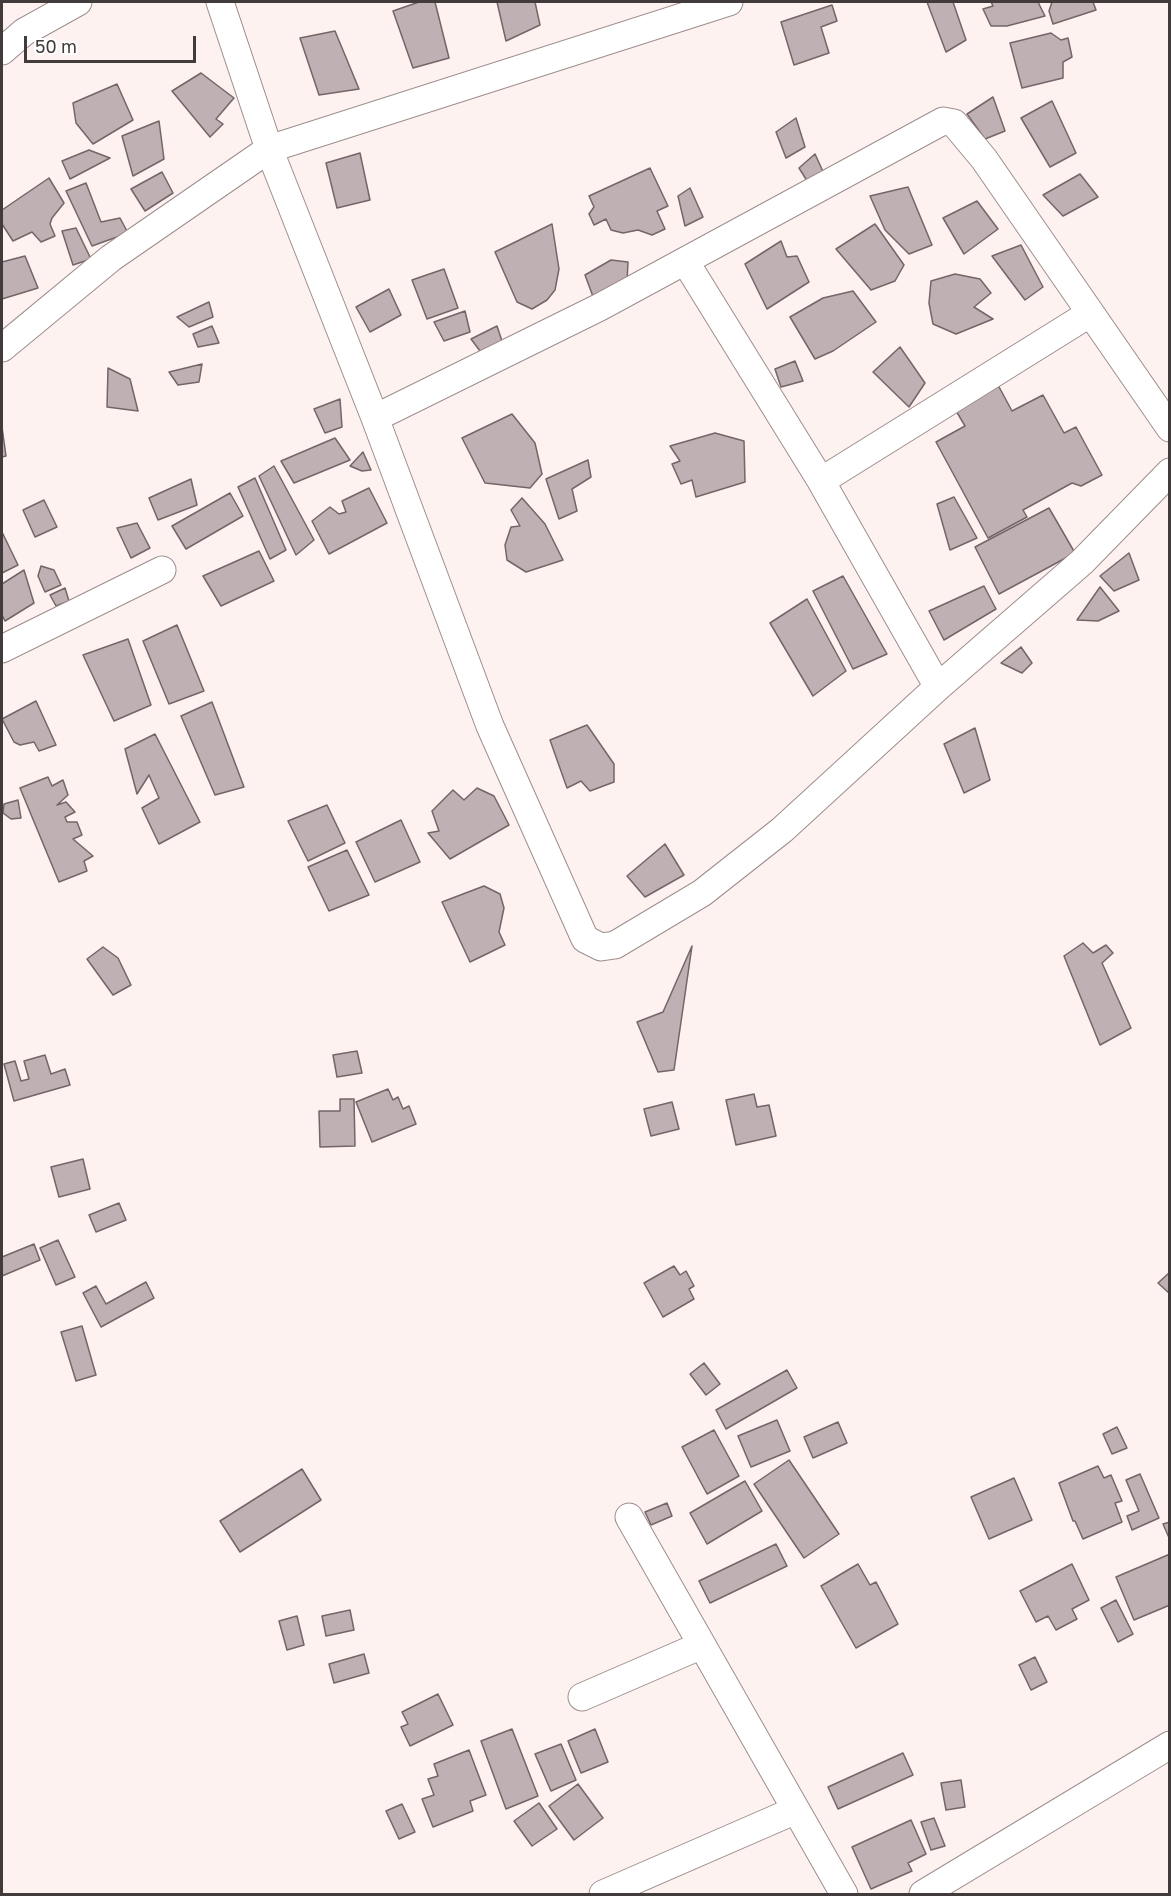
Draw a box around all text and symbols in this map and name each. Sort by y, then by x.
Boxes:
scale bar [27,24,200,62]
text: 50 m [35,35,77,57]

